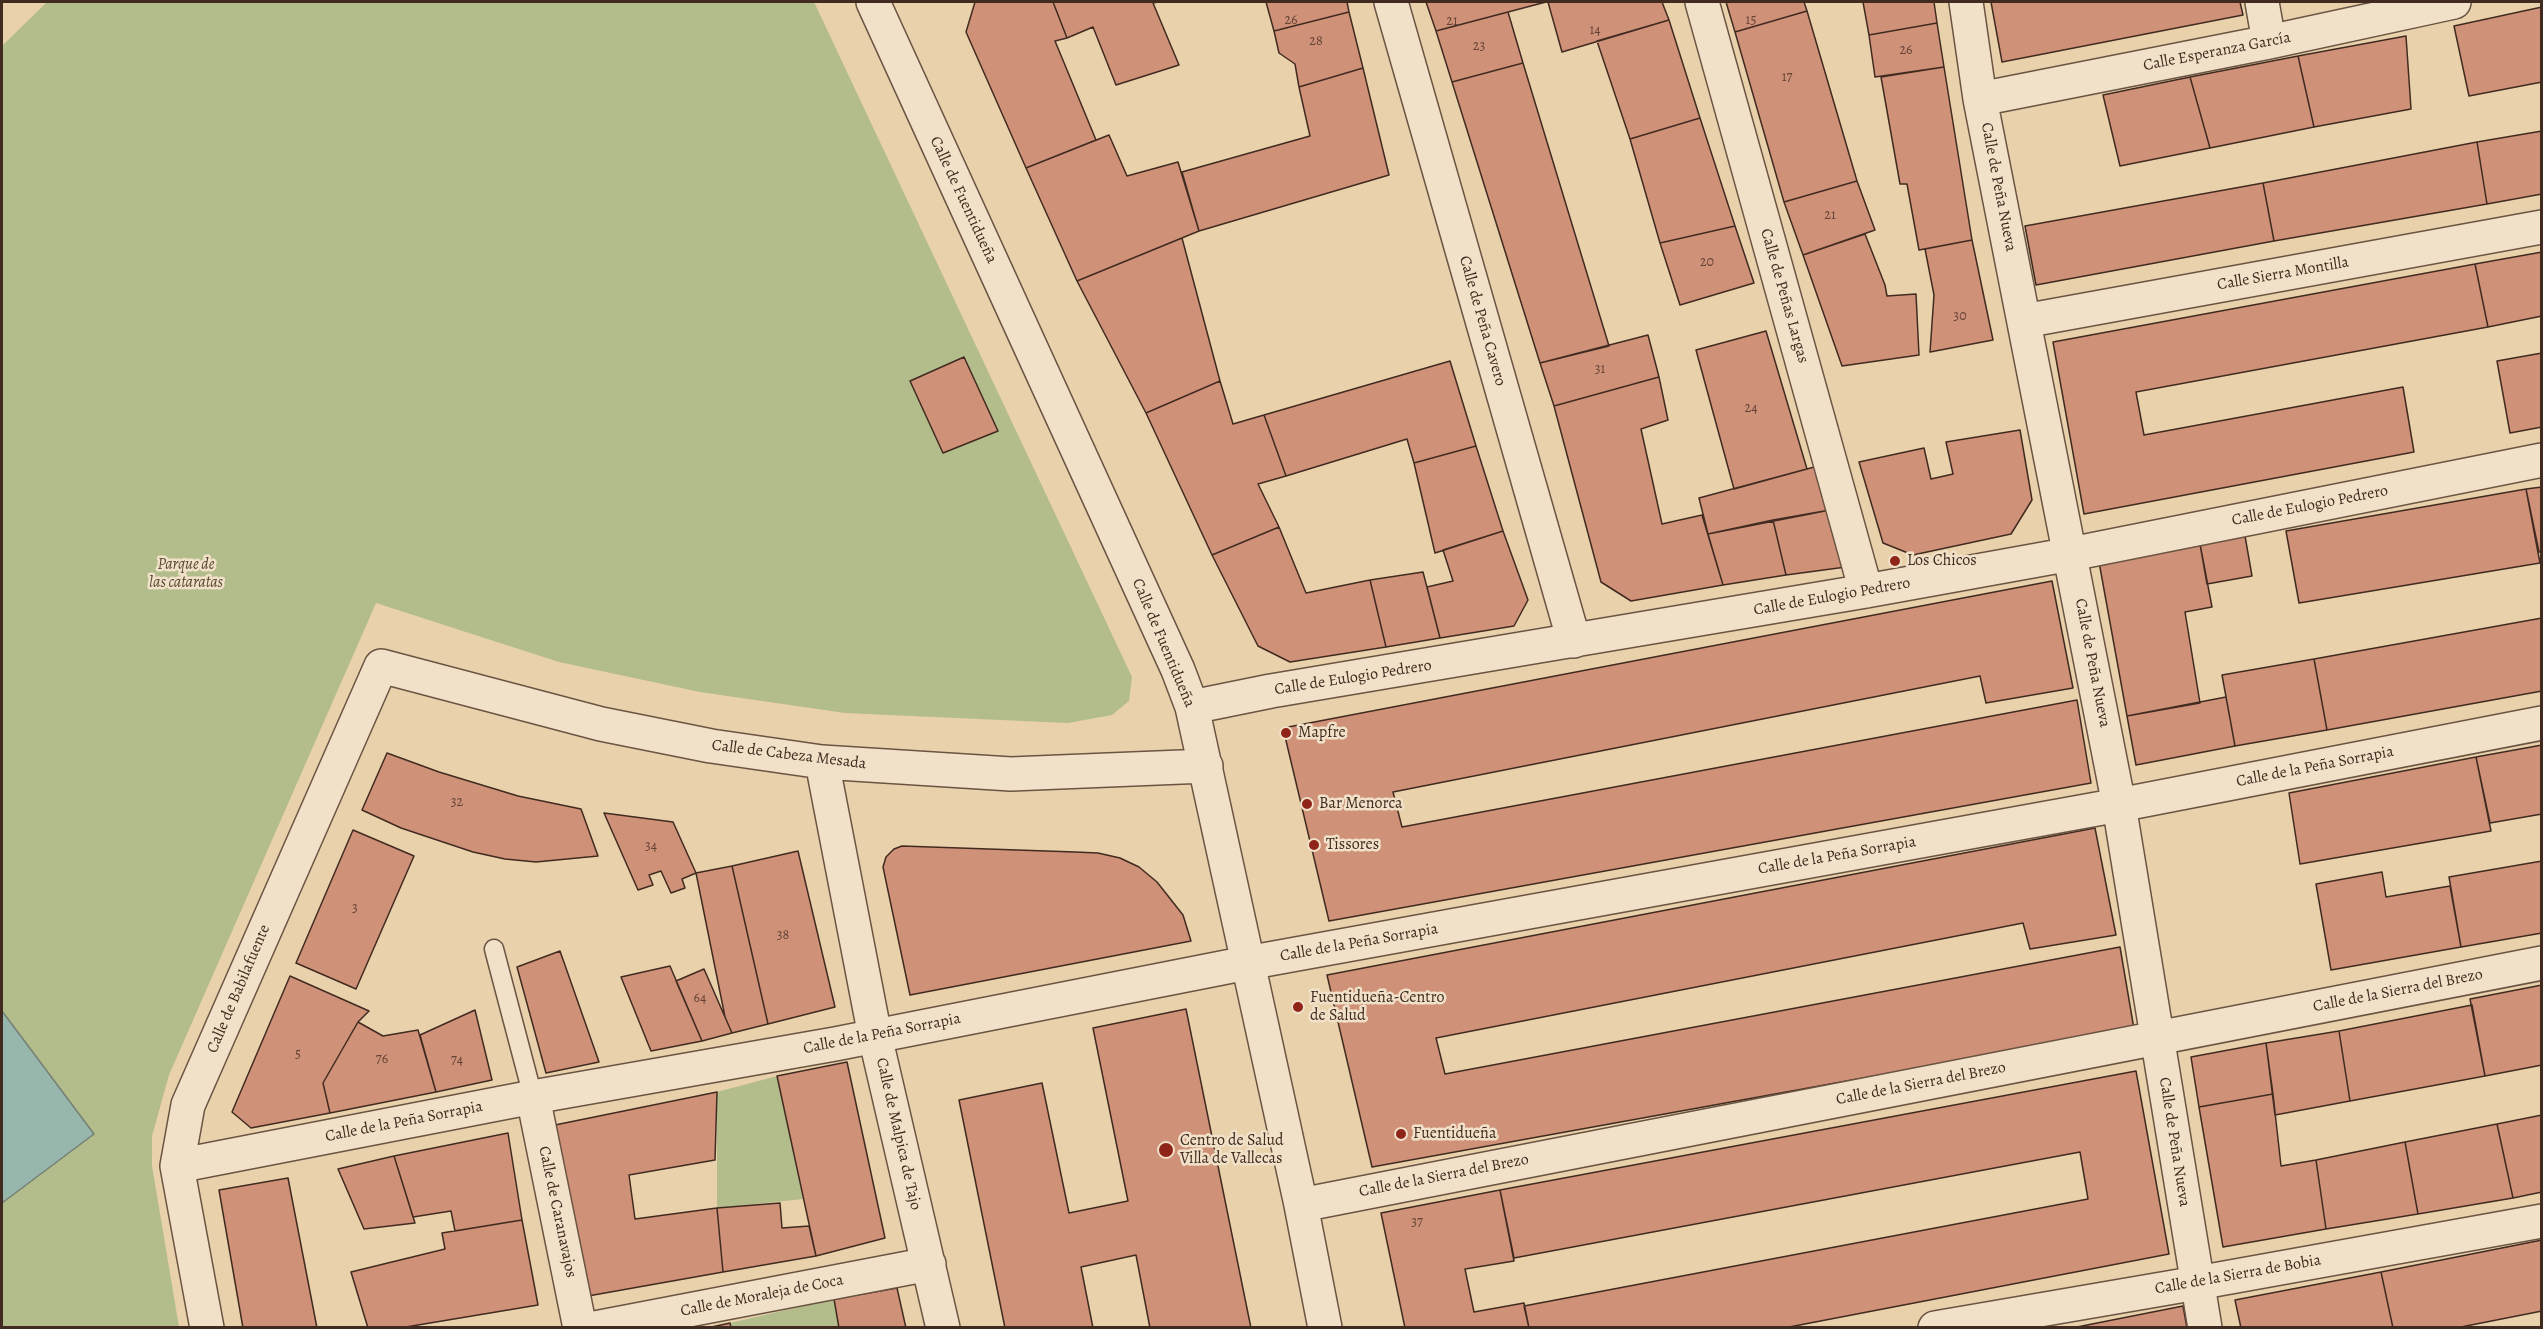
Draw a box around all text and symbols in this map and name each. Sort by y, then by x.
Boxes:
house number: 26 [1284,13,1298,29]
house number: 15 [1746,13,1756,29]
house number: 21 [1446,14,1458,30]
house number: 14 [1589,23,1601,39]
street label: Calle Esperanza García [2142,28,2292,76]
house number: 28 [1309,34,1323,50]
house number: 23 [1473,39,1485,55]
house number: 26 [1899,43,1913,59]
house number: 17 [1782,70,1792,86]
street label: Calle de Peña Nueva [1976,121,2020,253]
street label: Calle de Fuentidueña [925,133,1001,267]
house number: 21 [1824,208,1836,224]
street label: Calle de Peñas Largas [1756,226,1812,366]
street label: Calle Sierra Montilla [2216,253,2350,295]
street label: Calle de Peña Cavero [1454,254,1510,388]
house number: 20 [1700,255,1714,271]
house number: 30 [1953,309,1967,325]
house number: 31 [1595,362,1605,378]
house number: 24 [1745,401,1757,417]
street label: Calle de Eulogio Pedrero [2230,481,2390,531]
place label: Los Chicos [1907,551,1977,571]
marker: Los Chicos [1888,554,1902,568]
park label: Parque de las cataratas [149,555,223,593]
street label: Calle de Eulogio Pedrero [1752,574,1912,620]
street label: Calle de Fuentidueña [1127,576,1199,710]
street label: Calle de Peña Nueva [2070,597,2114,729]
street label: Calle de Eulogio Pedrero [1273,656,1433,700]
place label: Mapfre [1298,723,1346,743]
marker: Mapfre [1279,726,1293,740]
street label: Calle de Cabeza Mesada [711,736,867,774]
street label: Calle de la Peña Sorrapia [2235,742,2395,792]
place label: Bar Menorca [1319,794,1402,814]
house number: 32 [451,795,463,811]
marker: Bar Menorca [1300,797,1314,811]
street label: Calle de la Peña Sorrapia [1757,833,1917,879]
place label: Tissores [1326,835,1379,855]
marker: Tissores [1307,838,1321,852]
house number: 34 [645,839,657,855]
house number: 3 [352,901,358,917]
street label: Calle de la Peña Sorrapia [1279,920,1439,966]
street label: Calle de Babilafuente [203,922,275,1056]
house number: 38 [777,928,789,944]
street label: Calle de la Sierra del Brezo [2312,965,2484,1017]
place label: Fuentidueña-Centro de Salud [1310,988,1444,1026]
house number: 64 [694,991,706,1007]
marker: Fuentidueña-Centro de Salud [1291,1000,1305,1014]
street label: Calle de la Peña Sorrapia [802,1009,962,1059]
house number: 5 [295,1047,301,1063]
house number: 76 [376,1052,388,1068]
house number: 74 [451,1053,463,1069]
street label: Calle de Malpica de Tajo [871,1056,925,1212]
street label: Calle de la Sierra del Brezo [1835,1058,2007,1110]
street label: Calle de Peña Nueva [2154,1076,2194,1208]
street label: Calle de la Peña Sorrapia [324,1097,484,1147]
place label: Fuentidueña [1413,1124,1496,1144]
marker: Fuentidueña [1394,1127,1408,1141]
place label: Centro de Salud Villa de Vallecas [1180,1131,1284,1169]
marker: Centro de Salud Villa de Vallecas [1157,1141,1175,1159]
street label: Calle de Caranavajos [534,1144,580,1280]
street label: Calle de la Sierra del Brezo [1358,1150,1530,1202]
house number: 37 [1411,1215,1423,1231]
street label: Calle de la Sierra de Bobia [2154,1251,2322,1299]
street label: Calle de Moraleja de Coca [679,1271,845,1321]

